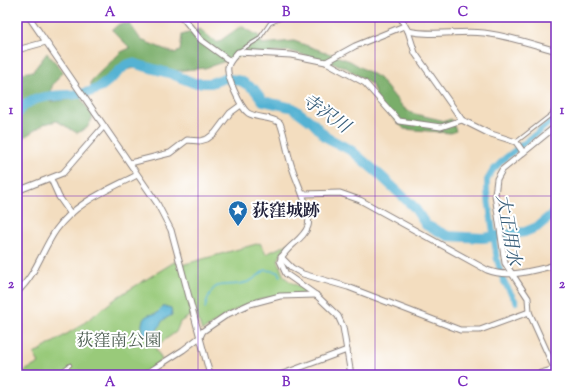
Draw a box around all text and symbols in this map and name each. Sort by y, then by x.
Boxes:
text: A [105,4,116,22]
text: B [282,4,291,22]
text: C [458,4,468,22]
water label: 寺沢川 [295,89,356,142]
text: 1 [9,102,14,120]
text: 1 [560,102,565,120]
water label: 大正用水 [488,193,526,270]
place icon: 荻窪城跡 [227,199,249,227]
place label: 荻窪城跡 [252,200,320,224]
text: 2 [8,276,15,294]
text: 2 [559,276,566,294]
park label: 荻窪南公園 [77,330,162,354]
text: A [105,374,116,392]
text: B [282,374,291,392]
text: C [458,374,468,392]

